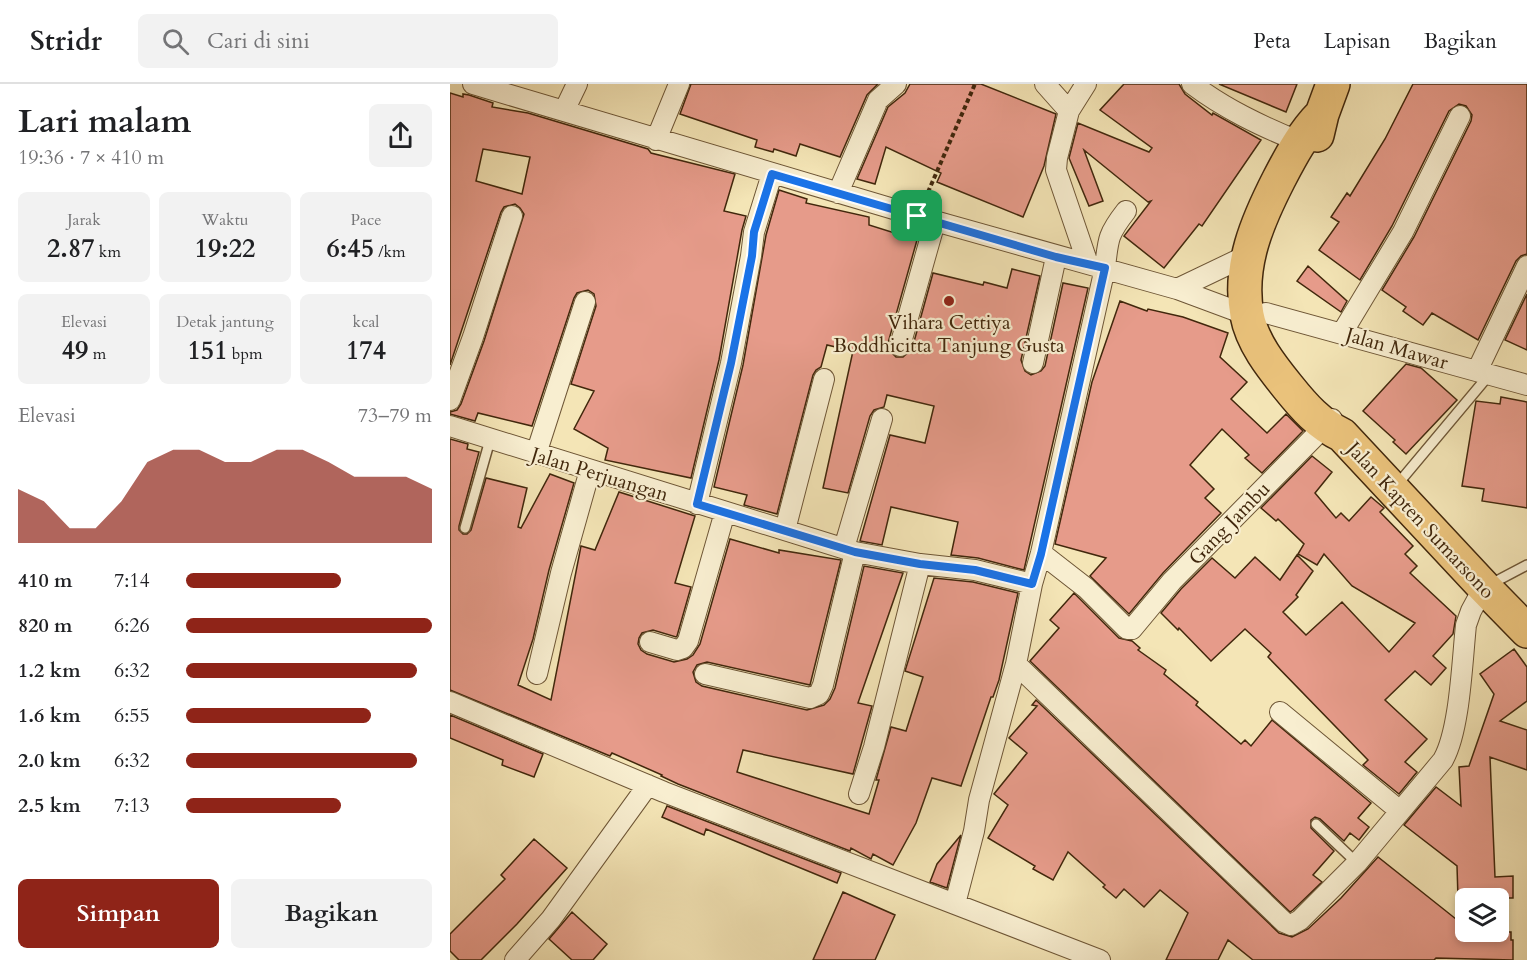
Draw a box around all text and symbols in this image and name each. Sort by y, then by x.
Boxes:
search box [138,14,558,68]
text: Stridr [30,22,102,60]
icon: search [159,25,192,58]
text: Cari di sini [207,26,310,56]
text: Peta [1253,27,1291,56]
text: Lapisan [1324,27,1391,56]
text: Bagikan [1424,27,1497,56]
text: Lari malam [18,99,191,144]
button: share [369,104,432,167]
text: 19:36 · 7 × 410 m [18,144,164,171]
pin [891,190,942,241]
icon: arrive [900,199,933,232]
text: Jarak [67,209,101,231]
text: Waktu [202,209,248,231]
text: Pace [351,209,381,231]
text: 2.87 [47,231,95,266]
text: 19:22 [195,231,255,266]
text: 6:45 [326,231,374,266]
text: km [95,241,121,263]
text: /km [374,241,406,263]
marker: Vihara Cettiya Boddhicitta Tanjung Gusta [942,294,956,308]
place label: Vihara Cettiya Boddhicitta Tanjung Gusta [833,309,1065,359]
text: Elevasi [61,311,107,333]
text: Detak jantung [176,311,274,333]
text: kcal [353,311,379,333]
street label: Jalan Mawar [1340,320,1452,376]
text: 49 [62,333,88,368]
text: 151 [188,333,228,368]
text: 174 [346,333,386,368]
text: m [88,343,106,365]
text: bpm [228,343,262,365]
text: Elevasi [18,402,76,429]
text: 73–79 m [358,402,432,429]
street label: Jalan Kapten Sumarsono [1339,434,1501,605]
street label: Jalan Perjuangan [525,440,672,508]
street label: Gang Jambu [1183,476,1276,571]
text: 410 m [18,567,73,594]
text: 7:14 [114,567,150,594]
text: 820 m [18,612,73,639]
text: 6:26 [114,612,150,639]
text: 1.2 km [18,657,81,684]
text: 6:32 [114,657,150,684]
text: 1.6 km [18,702,81,729]
text: 6:55 [114,702,150,729]
text: 2.0 km [18,747,81,774]
text: 6:32 [114,747,150,774]
text: 2.5 km [18,792,81,819]
text: 7:13 [114,792,150,819]
button: Simpan [18,879,219,948]
button: Bagikan [231,879,432,948]
map controls [1455,888,1509,942]
button: layers [1455,888,1509,942]

